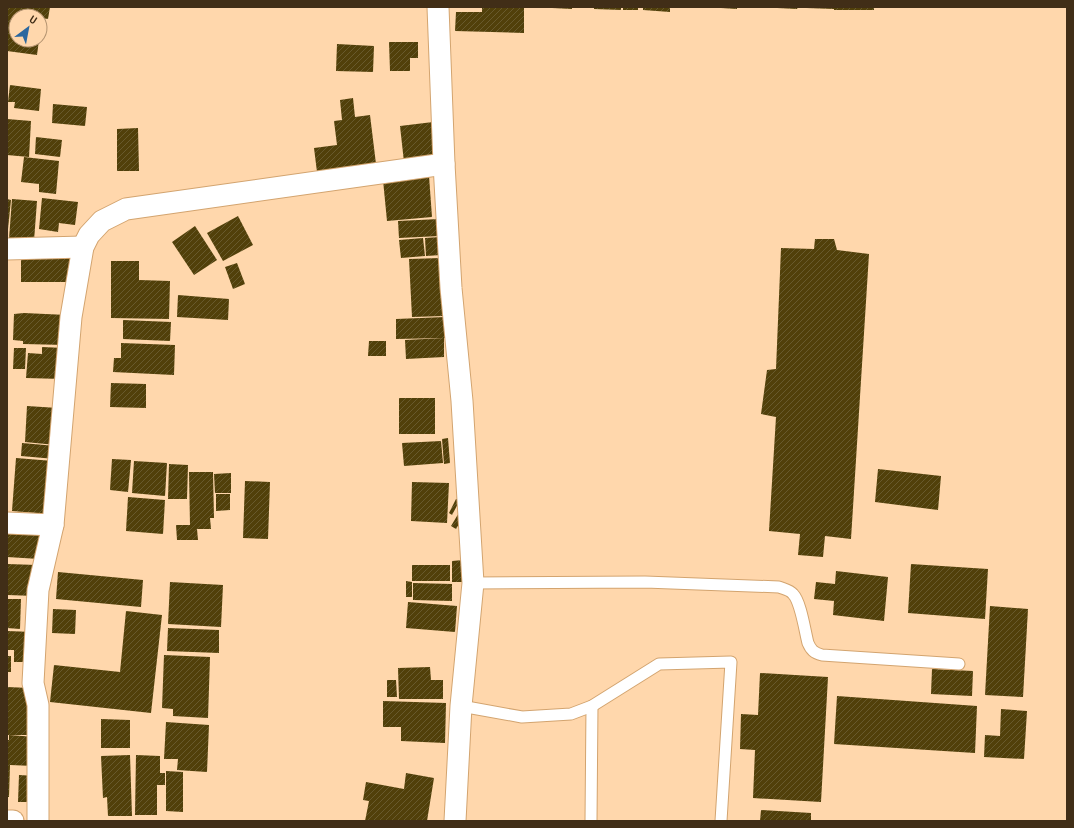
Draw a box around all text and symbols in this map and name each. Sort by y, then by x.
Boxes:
north arrow [8,8,48,48]
text: U [27,12,40,27]

